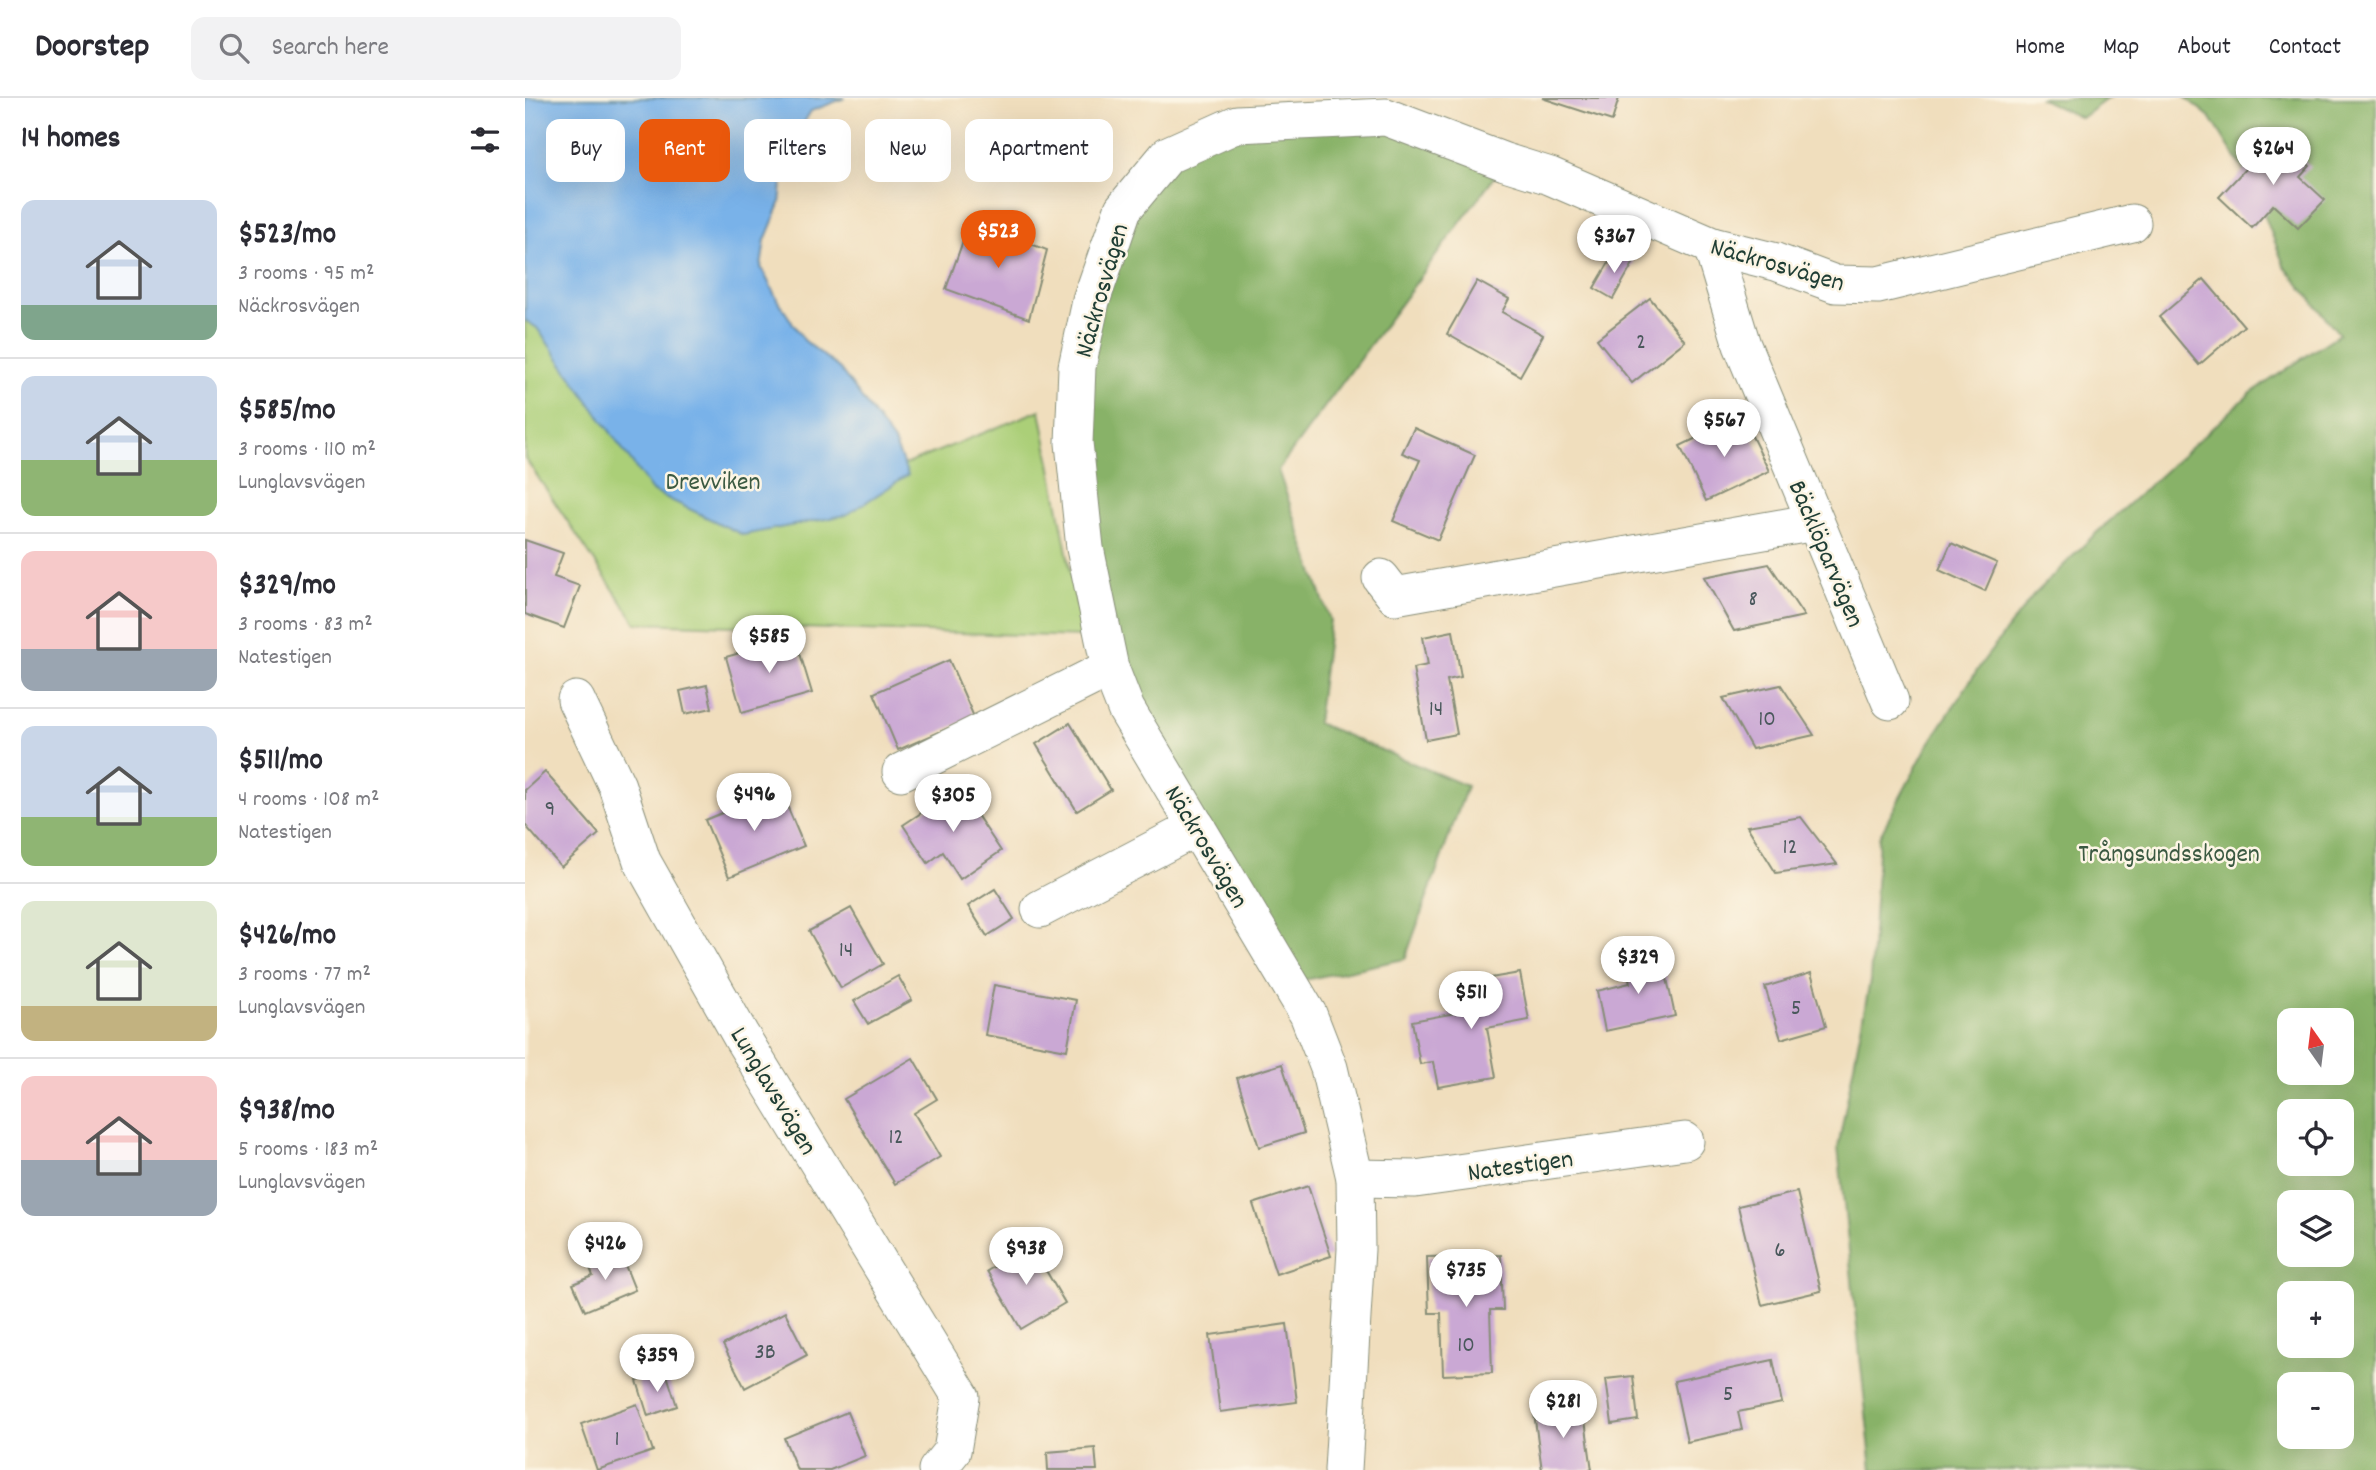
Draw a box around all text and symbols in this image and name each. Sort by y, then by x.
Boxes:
search box [191,17,681,80]
text: Doorstep [35,25,149,72]
icon: search [215,29,253,67]
text: Search here [271,30,389,67]
text: Home [2015,31,2065,65]
text: Map [2103,31,2139,65]
text: About [2177,31,2231,65]
text: Contact [2269,31,2341,65]
text: 14 homes [21,119,120,162]
chip: Buy [546,119,625,182]
chip: Rent [639,119,730,182]
chip: Filters [744,119,851,182]
chip: New [865,119,951,182]
chip: Apartment [965,119,1113,182]
icon: filters [466,121,504,159]
pin: $264 [2232,127,2314,187]
text: $264 [2252,133,2294,166]
pin: $523 [957,211,1039,270]
text: $523/mo [238,215,336,258]
text: $523 [977,216,1019,249]
pin: $367 [1573,216,1655,275]
street label: Näckrosvägen [1067,220,1140,362]
text: $367 [1593,221,1635,254]
icon: home [77,228,161,312]
street label: Näckrosvägen [1706,230,1848,303]
text: 3 rooms · 95 m² [238,258,374,291]
text: Näckrosvägen [238,291,360,324]
house number: 2 [1636,327,1646,360]
text: $585/mo [238,391,336,434]
pin: $567 [1683,400,1765,459]
icon: home [77,404,161,488]
text: $567 [1703,405,1745,438]
text: 3 rooms · 110 m² [238,434,376,467]
park label: Drevviken [665,465,761,502]
text: Lunglavsvägen [238,467,365,500]
street label: Bäcklöparvägen [1777,475,1872,634]
text: $329/mo [238,566,336,609]
icon: home [77,579,161,663]
house number: 8 [1748,584,1758,617]
text: 3 rooms · 83 m² [238,609,373,642]
pin: $585 [728,616,810,675]
text: $585 [748,621,790,654]
text: Natestigen [238,642,332,675]
house number: 14 [1429,694,1443,727]
house number: 10 [1758,704,1776,737]
text: $511/mo [238,741,323,784]
icon: home [77,754,161,838]
pin: $496 [713,774,795,833]
pin: $305 [912,774,994,834]
text: $496 [732,779,776,812]
street label: Näckrosvägen [1154,779,1256,916]
text: $305 [930,780,976,813]
text: 4 rooms · 108 m² [238,784,379,817]
house number: 9 [545,794,555,827]
text: Natestigen [238,817,332,850]
house number: 12 [1782,832,1798,865]
park label: Trångsundsskogen [2078,837,2260,874]
text: $426/mo [238,916,336,959]
icon: home [77,929,161,1013]
house number: 14 [839,935,853,968]
pin: $329 [1597,936,1679,996]
text: $329 [1617,942,1659,975]
text: 3 rooms · 77 m² [238,959,371,992]
pin: $511 [1430,972,1512,1031]
text: $511 [1455,977,1487,1010]
text: Lunglavsvägen [238,992,365,1025]
house number: 5 [1791,993,1801,1026]
north arrow [2277,1008,2354,1085]
map controls [2277,1008,2354,1449]
street label: Lunglavsvägen [719,1021,825,1163]
text: $938/mo [238,1091,335,1134]
button: locate [2277,1099,2354,1176]
icon: home [77,1104,161,1188]
house number: 12 [888,1122,904,1155]
text: 5 rooms · 183 m² [238,1134,378,1167]
street label: Natestigen [1465,1142,1576,1193]
text: Lunglavsvägen [238,1167,365,1200]
button: layers [2277,1190,2354,1267]
pin: $426 [564,1222,646,1282]
text: $426 [584,1228,626,1261]
pin: $938 [985,1228,1067,1287]
text: $938 [1005,1233,1047,1266]
house number: 6 [1774,1235,1786,1268]
pin: $735 [1425,1250,1507,1309]
text: $735 [1445,1255,1487,1288]
button: + [2277,1281,2354,1358]
house number: 10 [1457,1330,1475,1363]
pin: $359 [616,1334,698,1394]
house number: 3B [754,1337,776,1370]
text: $359 [635,1340,679,1373]
button: − [2277,1372,2354,1449]
house number: 5 [1723,1379,1733,1412]
pin: $281 [1522,1380,1604,1440]
text: $281 [1545,1386,1581,1419]
house number: 1 [614,1424,620,1457]

